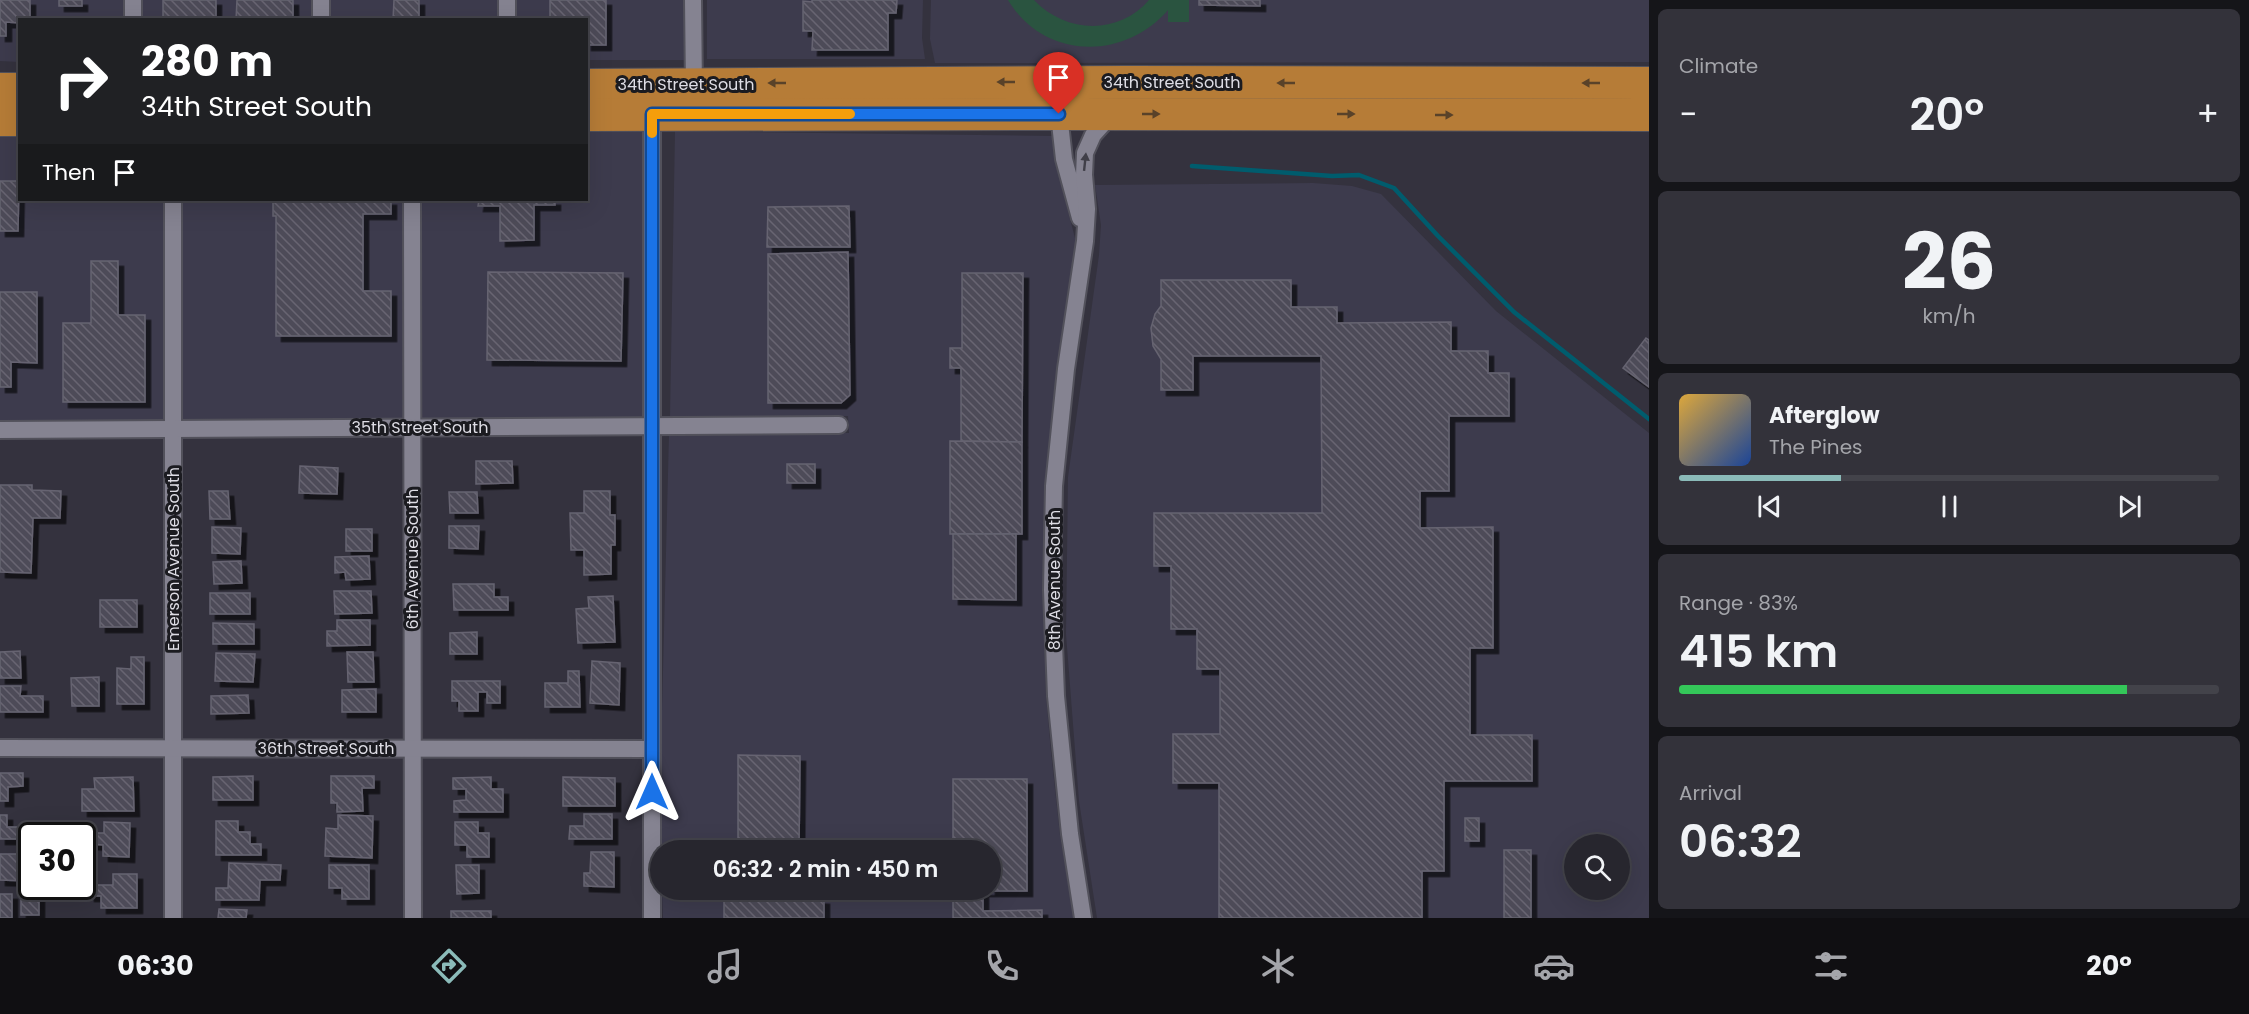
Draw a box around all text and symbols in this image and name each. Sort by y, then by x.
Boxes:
text: 280 m [141,32,273,91]
icon: right [42,42,120,120]
pin [1033,52,1084,114]
text: Climate [1679,52,1758,80]
icon: arrive [1042,61,1075,94]
street label: 34th Street South [1104,71,1240,94]
street label: 34th Street South [618,73,754,96]
one-way arrow [997,77,1016,87]
one-way arrow [768,78,787,88]
one-way arrow [1276,78,1295,88]
one-way arrow [1581,78,1600,88]
text: 20° [1909,83,1984,146]
text: 34th Street South [141,88,372,125]
text: − [1679,91,1697,138]
text: + [2196,91,2219,138]
one-way arrow [1142,109,1161,119]
one-way arrow [1337,109,1356,119]
one-way arrow [1435,110,1454,120]
one-way arrow [1080,152,1090,171]
icon: arrive [108,156,141,189]
text: Then [42,157,96,188]
text: 26 [1902,207,1996,316]
text: km/h [1922,302,1976,330]
text: Afterglow [1769,400,1880,431]
street label: 35th Street South [352,416,488,439]
text: The Pines [1769,433,1863,461]
street label: Emerson Avenue South [162,467,185,651]
street label: 6th Avenue South [401,489,424,629]
icon: previous [1753,490,1786,523]
icon: pause [1933,490,1966,523]
icon: next [2113,490,2146,523]
street label: 8th Avenue South [1043,510,1066,650]
text: Range · 83% [1679,589,1798,617]
text: 415 km [1679,620,1838,683]
street label: 36th Street South [258,737,394,760]
position arrow [620,760,684,824]
text: Arrival [1679,779,1742,807]
text: 06:32 [1679,810,1802,873]
speed limit sign: 30 [18,822,96,900]
map controls [1564,834,1630,900]
button: search [1564,834,1630,900]
text: 06:32 · 2 min · 450 m [713,854,938,885]
icon: directions [428,945,470,987]
icon: music [704,945,746,987]
icon: phone [981,945,1023,987]
icon: climate [1257,945,1299,987]
icon: car [1533,945,1575,987]
icon: filters [1810,945,1852,987]
text: 06:30 [117,947,194,984]
text: 20° [2086,947,2132,984]

